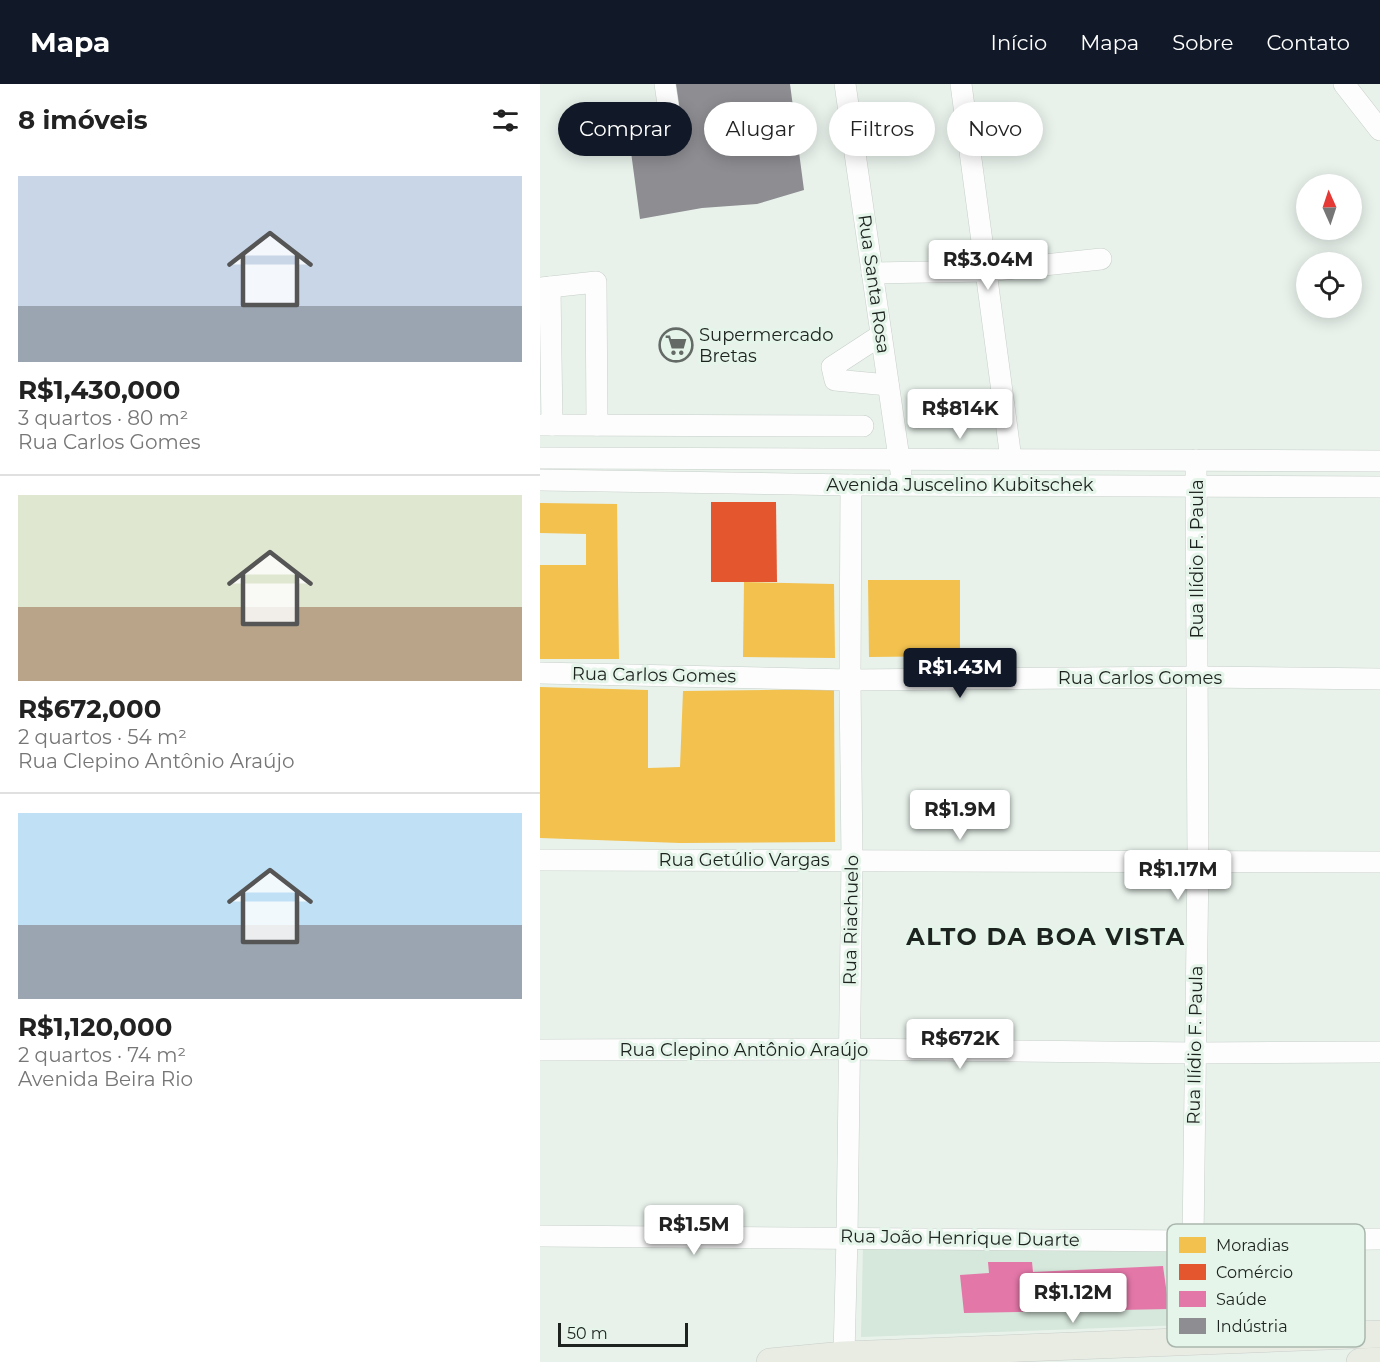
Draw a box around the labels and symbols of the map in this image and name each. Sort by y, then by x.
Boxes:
north arrow [1296,174,1362,240]
street label: Rua Santa Rosa [853,213,895,355]
pin: R$3.04M [933,240,1043,291]
place label: Supermercado Bretas [699,324,834,367]
supermarket icon: Supermercado Bretas [658,327,694,363]
pin: R$814K [911,389,1009,440]
street label: Avenida Juscelino Kubitschek [826,474,1094,496]
street label: Rua Ilídio F. Paula [1186,479,1208,639]
pin: R$1.43M [905,648,1015,699]
street label: Rua Carlos Gomes [572,663,737,687]
street label: Rua Carlos Gomes [1058,667,1222,689]
pin: R$1.9M [911,790,1009,841]
street label: Rua Getúlio Vargas [658,849,830,871]
pin: R$1.17M [1123,850,1233,901]
street label: Rua Riachuelo [839,855,863,985]
district label: ALTO DA BOA VISTA [905,922,1186,951]
street label: Rua Ilídio F. Paula [1183,965,1207,1125]
pin: R$672K [911,1019,1009,1070]
street label: Rua Clepino Antônio Araújo [620,1039,868,1061]
pin: R$1.5M [645,1205,743,1256]
legend [1167,1224,1365,1347]
street label: Rua João Henrique Duarte [840,1225,1080,1251]
text: Moradias [1216,1236,1289,1255]
text: Comércio [1216,1263,1293,1282]
pin: R$1.12M [1018,1273,1128,1324]
text: Saúde [1216,1290,1267,1309]
text: Indústria [1216,1317,1288,1336]
scale bar [558,1320,688,1348]

